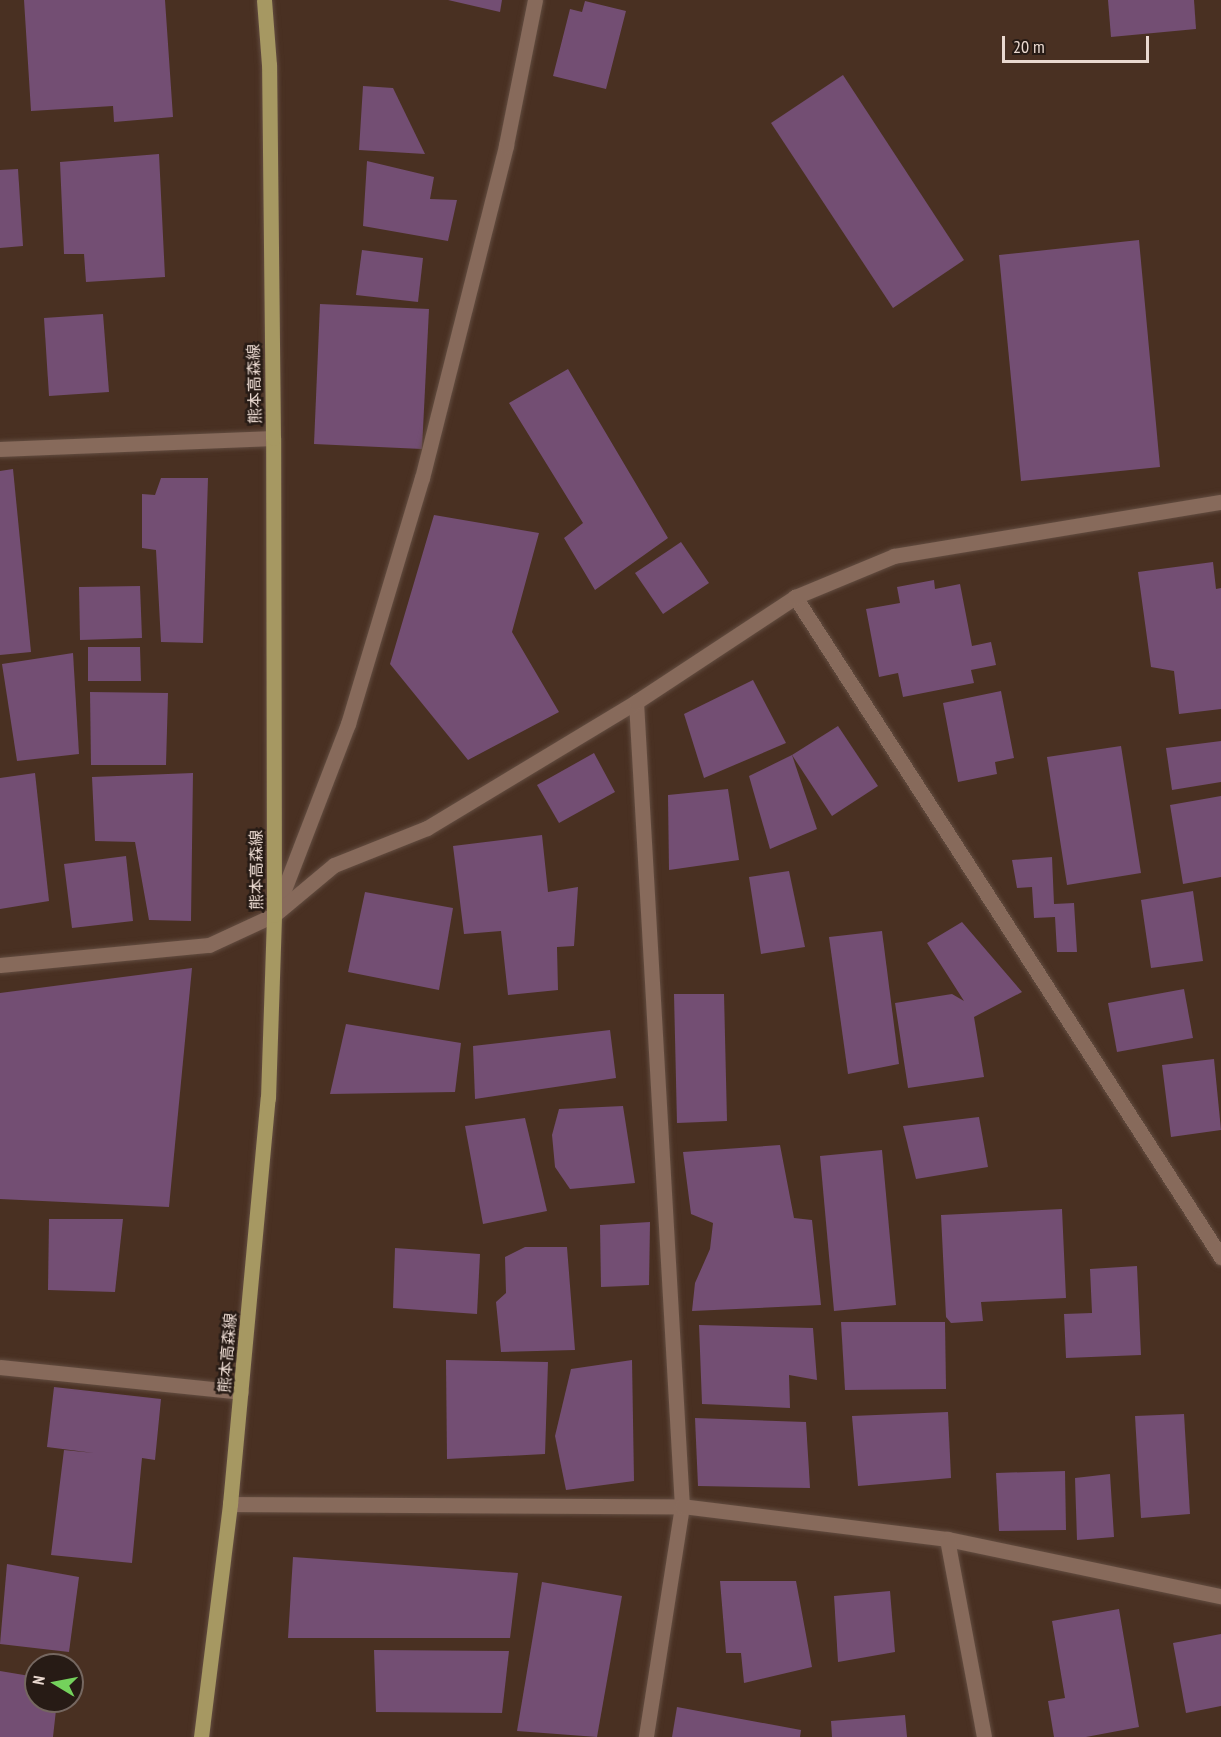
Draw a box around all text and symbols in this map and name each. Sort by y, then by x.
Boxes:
scale bar [1005,24,1152,62]
text: 20 m [1013,35,1045,58]
street label: 熊本高森線 [244,344,264,424]
street label: 熊本高森線 [246,830,266,910]
street label: 熊本高森線 [214,1312,240,1394]
north arrow [24,1653,84,1713]
text: N [28,1674,49,1686]

